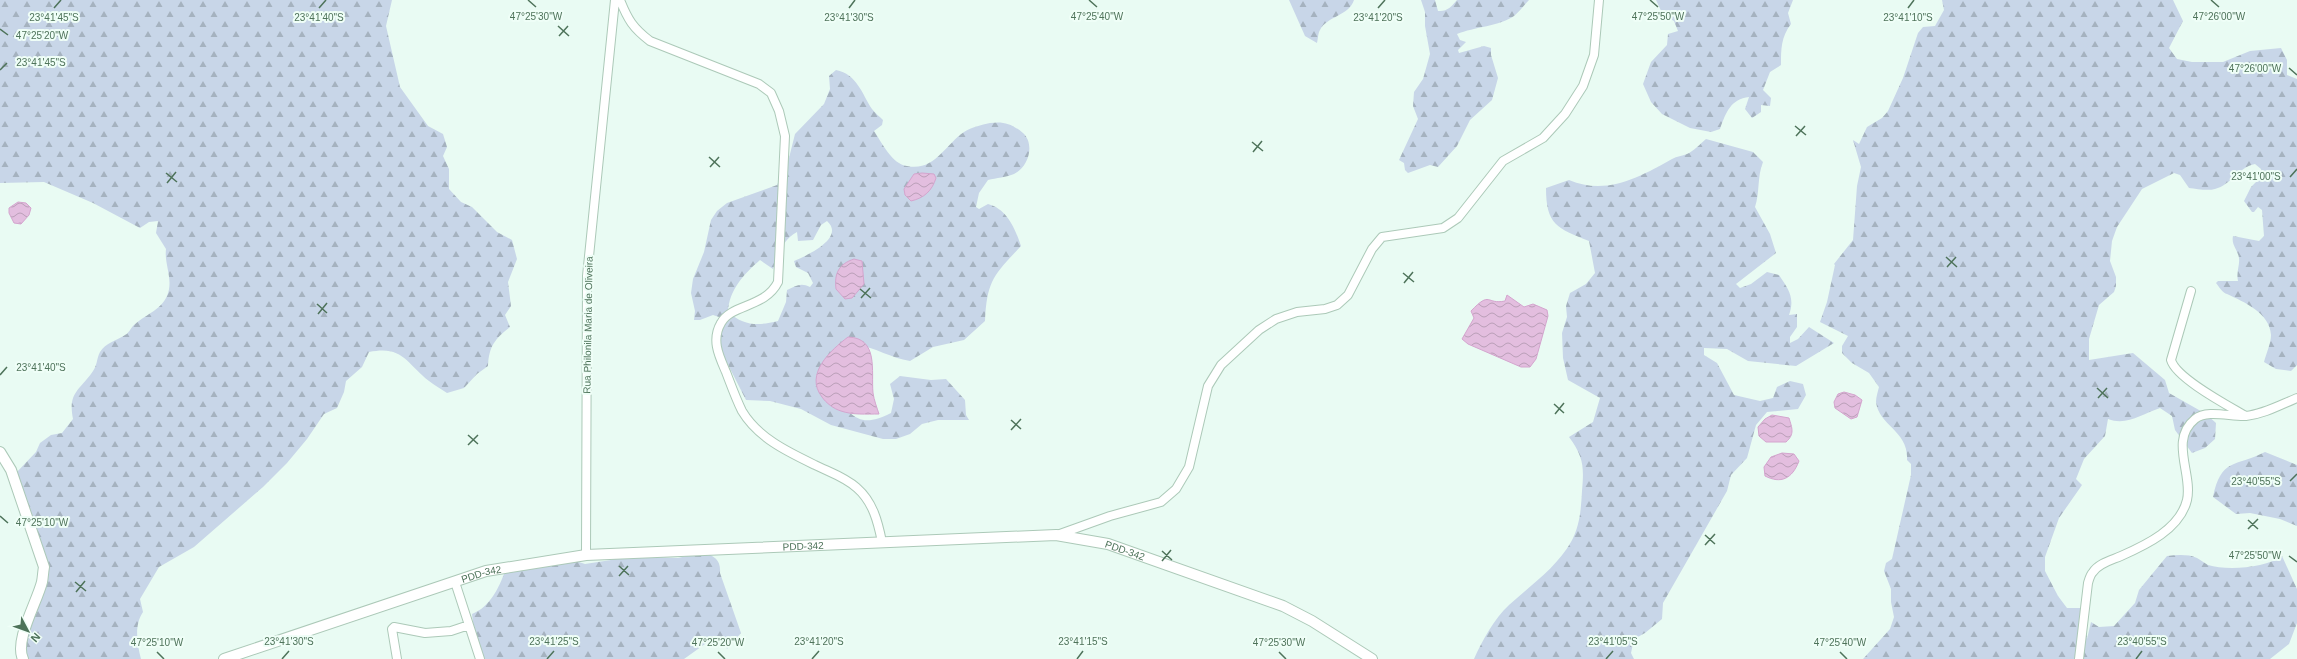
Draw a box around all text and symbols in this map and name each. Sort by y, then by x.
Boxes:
text: 47°25'30"W [510,11,563,22]
text: 47°25'40"W [1071,11,1124,22]
text: 47°25'50"W [1632,11,1685,22]
text: 47°26'00"W [2193,11,2246,22]
text: 23°41'45"S [29,12,79,23]
text: 23°41'40"S [294,12,344,23]
text: 23°41'30"S [824,12,874,23]
text: 23°41'20"S [1353,12,1403,23]
text: 23°41'10"S [1883,12,1933,23]
text: 47°25'20"W [16,30,69,41]
text: 23°41'45"S [16,57,66,68]
text: 47°26'00"W [2229,63,2282,74]
text: 23°41'00"S [2231,171,2281,182]
street label: Rua Philonila Maria de Oliveira [581,256,595,394]
text: 23°41'40"S [16,362,66,373]
text: 23°40'55"S [2231,476,2281,487]
text: 47°25'10"W [16,517,69,528]
street label: PDD-342 [1104,538,1147,562]
street label: PDD-342 [782,539,824,552]
text: 47°25'50"W [2229,550,2282,561]
street label: PDD-342 [460,563,502,584]
north arrow [8,611,48,651]
text: N [28,631,43,645]
text: 23°41'30"S [264,636,314,647]
text: 23°41'25"S [529,636,579,647]
text: 23°41'20"S [794,636,844,647]
text: 23°41'15"S [1058,636,1108,647]
text: 23°41'05"S [1588,636,1638,647]
text: 23°40'55"S [2117,636,2167,647]
text: 47°25'10"W [131,637,184,648]
text: 47°25'20"W [692,637,745,648]
text: 47°25'30"W [1253,637,1306,648]
text: 47°25'40"W [1814,637,1867,648]

